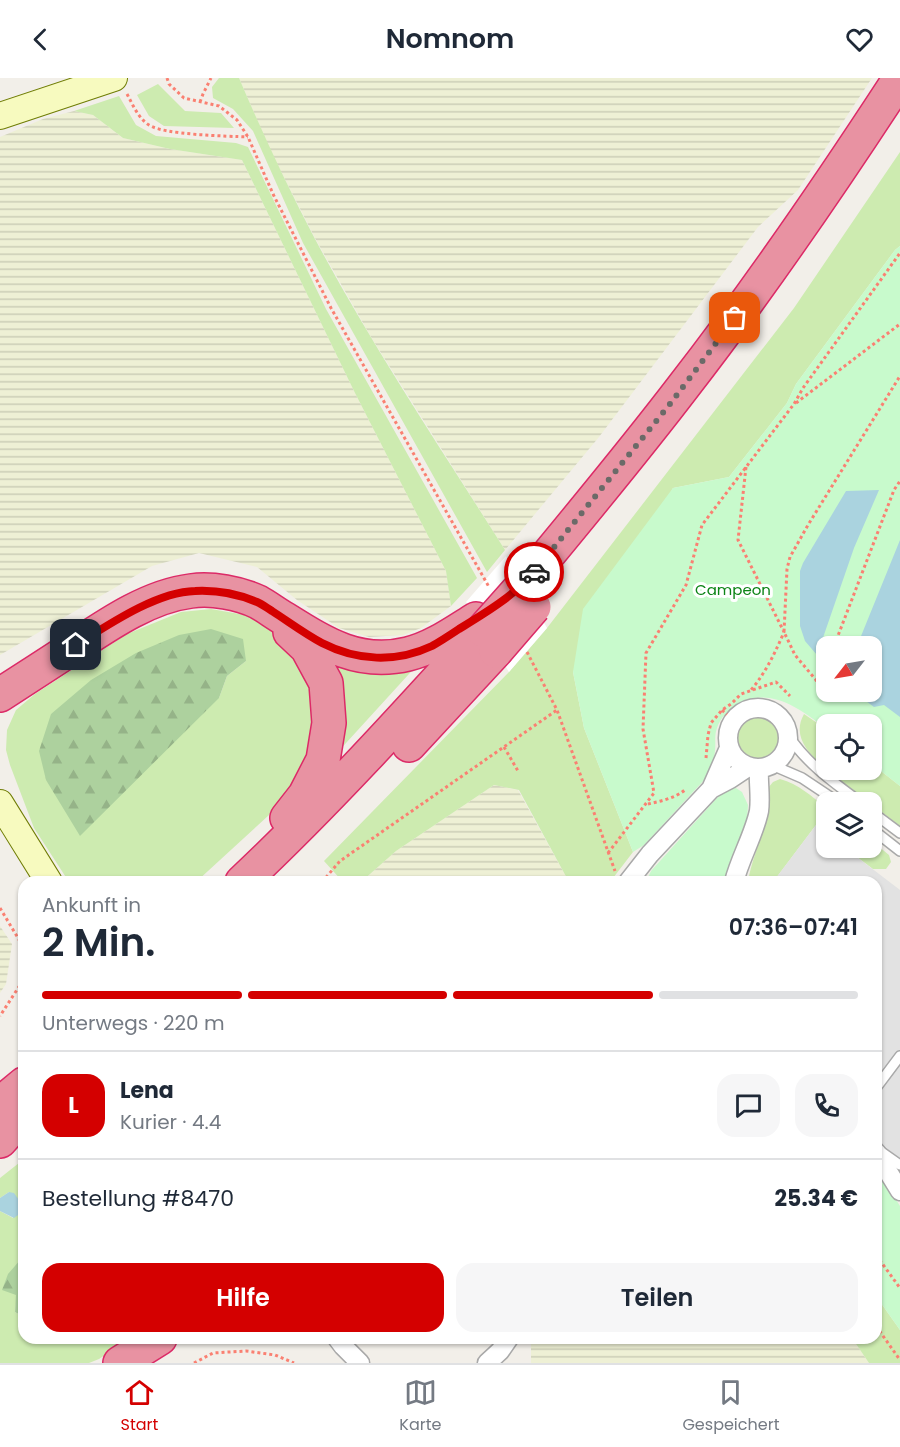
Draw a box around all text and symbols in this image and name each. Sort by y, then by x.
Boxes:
text: Nomnom [386,20,514,57]
icon: back [24,23,57,56]
icon: heart [843,23,876,56]
pin [709,292,760,343]
icon: bag [718,301,751,334]
courier [504,542,564,602]
icon: car [518,556,551,589]
park label: Campeon [695,579,771,600]
pin [50,619,101,670]
icon: home [59,628,92,661]
north arrow [816,636,882,702]
map controls [816,636,882,858]
button: locate [816,714,882,780]
button: layers [816,792,882,858]
text: Ankunft in [42,891,141,919]
text: 07:36–07:41 [729,912,858,943]
text: 2 Min. [42,915,156,970]
text: Unterwegs · 220 m [42,1009,225,1037]
button: chat [717,1074,780,1137]
button: phone [795,1074,858,1137]
text: Lena [120,1075,174,1106]
text: L [68,1090,79,1121]
text: Kurier · 4.4 [120,1108,221,1136]
text: Bestellung #8470 [42,1183,234,1214]
text: 25.34 € [775,1183,858,1214]
button: Hilfe [42,1263,444,1332]
button: Teilen [456,1263,858,1332]
tab: Start [120,1376,158,1437]
tab: Karte [399,1376,441,1437]
tab: Gespeichert [682,1376,779,1437]

